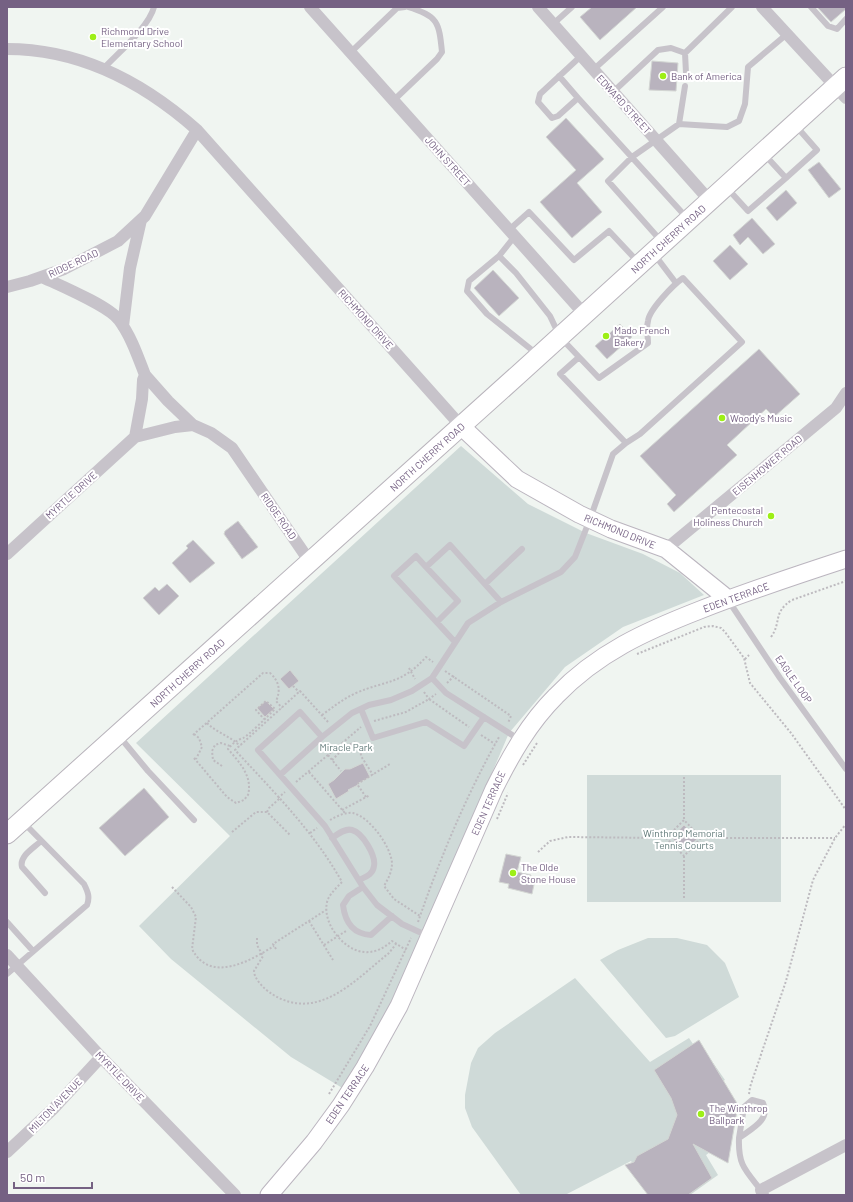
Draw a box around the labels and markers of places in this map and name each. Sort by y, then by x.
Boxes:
place label: Richmond Drive Elementary School [101,25,182,49]
marker: Richmond Drive Elementary School [88,32,98,42]
place label: Bank of America [671,70,742,82]
marker: Bank of America [658,71,668,81]
place label: Mado French Bakery [614,324,670,348]
marker: Mado French Bakery [601,331,611,341]
place label: Woody's Music [730,412,792,424]
marker: Woody's Music [717,413,727,423]
place label: Pentecostal Holiness Church [693,504,763,528]
marker: Pentecostal Holiness Church [766,511,776,521]
place label: The Olde Stone House [521,861,576,885]
marker: The Olde Stone House [508,868,518,878]
place label: The Winthrop Ballpark [709,1102,768,1126]
marker: The Winthrop Ballpark [696,1109,706,1119]

